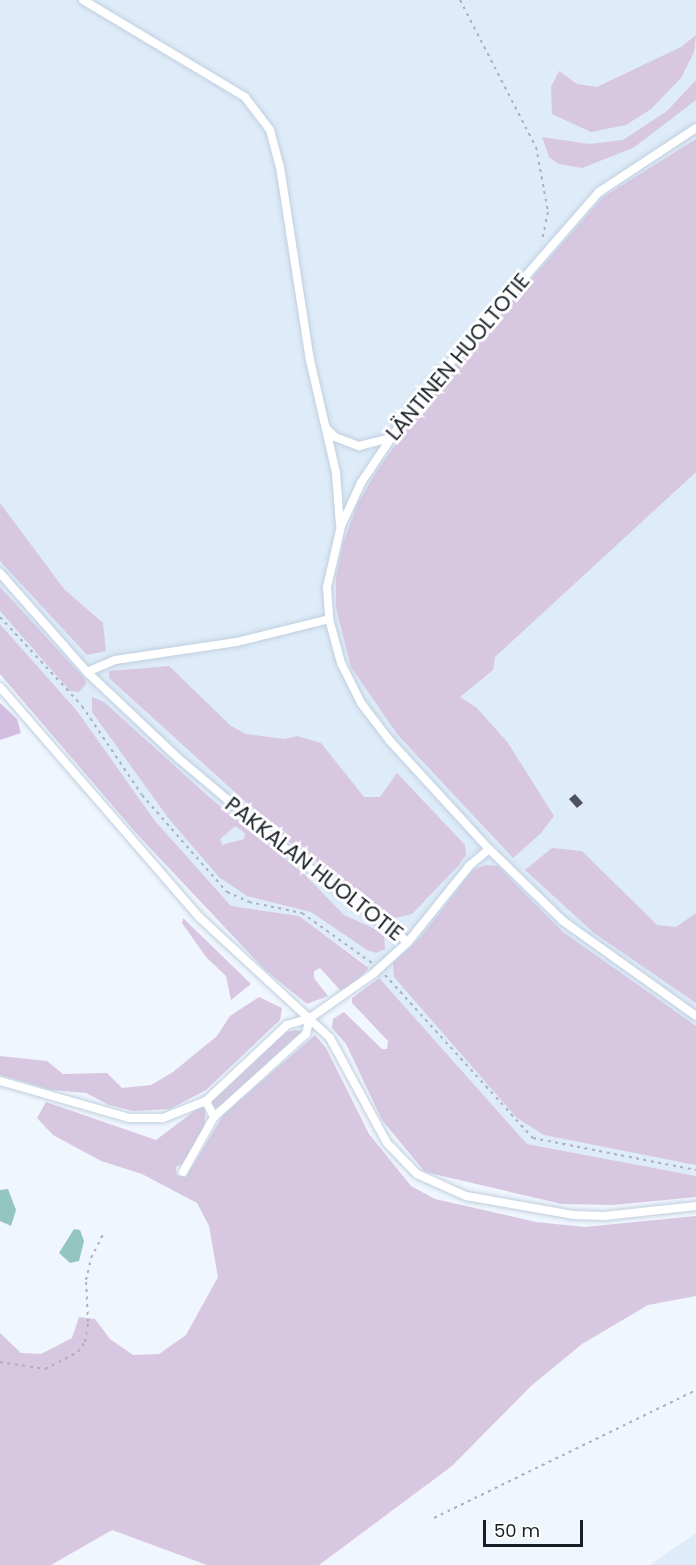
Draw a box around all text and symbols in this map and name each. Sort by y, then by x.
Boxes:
street label: LÄNTINEN HUOLTOTIE [381,269,535,445]
street label: PAKKALAN HUOLTOTIE [220,792,408,946]
scale bar [486,1508,586,1546]
text: 50 m [494,1518,540,1543]

